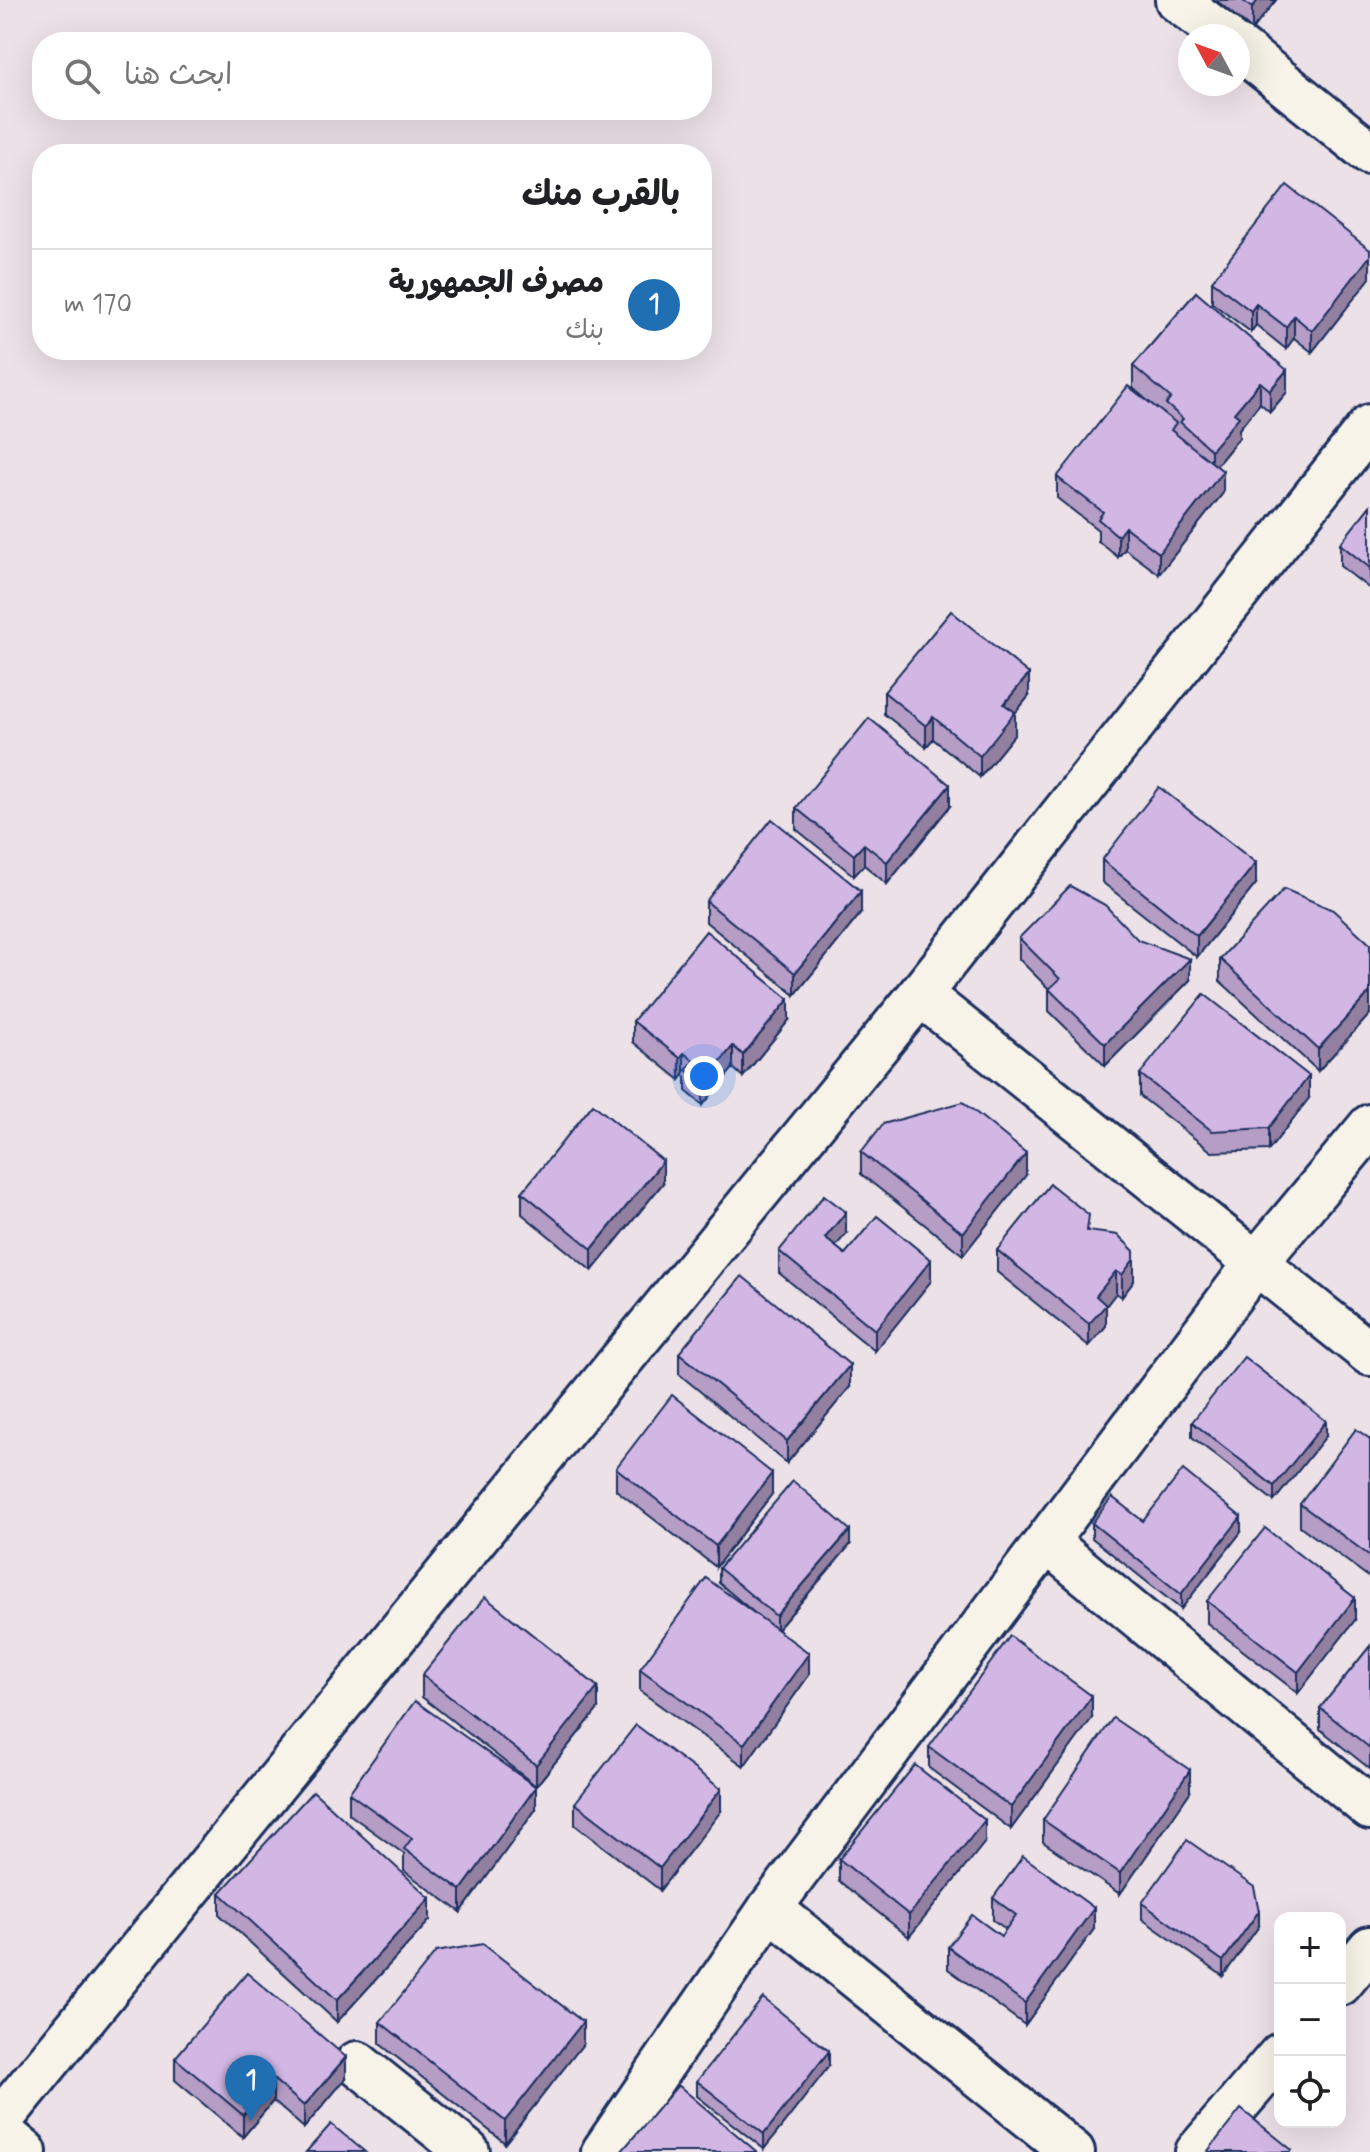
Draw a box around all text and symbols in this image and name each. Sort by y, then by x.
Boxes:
north arrow [1178,24,1250,96]
search box [32,32,712,120]
icon: search [60,54,104,98]
text: ابحث هنا [124,56,232,95]
text: بالقرب منك [522,173,680,218]
text: مصرف الجمهورية [388,264,604,303]
text: 170 m [64,288,132,322]
text: 1 [648,288,660,322]
text: بنك [565,314,604,348]
your location [684,1056,724,1096]
map controls [1274,1912,1346,2128]
button: + [1274,1912,1346,1984]
button: − [1274,1984,1346,2056]
pin: 1 [225,2055,277,2121]
button: locate [1274,2056,1346,2128]

